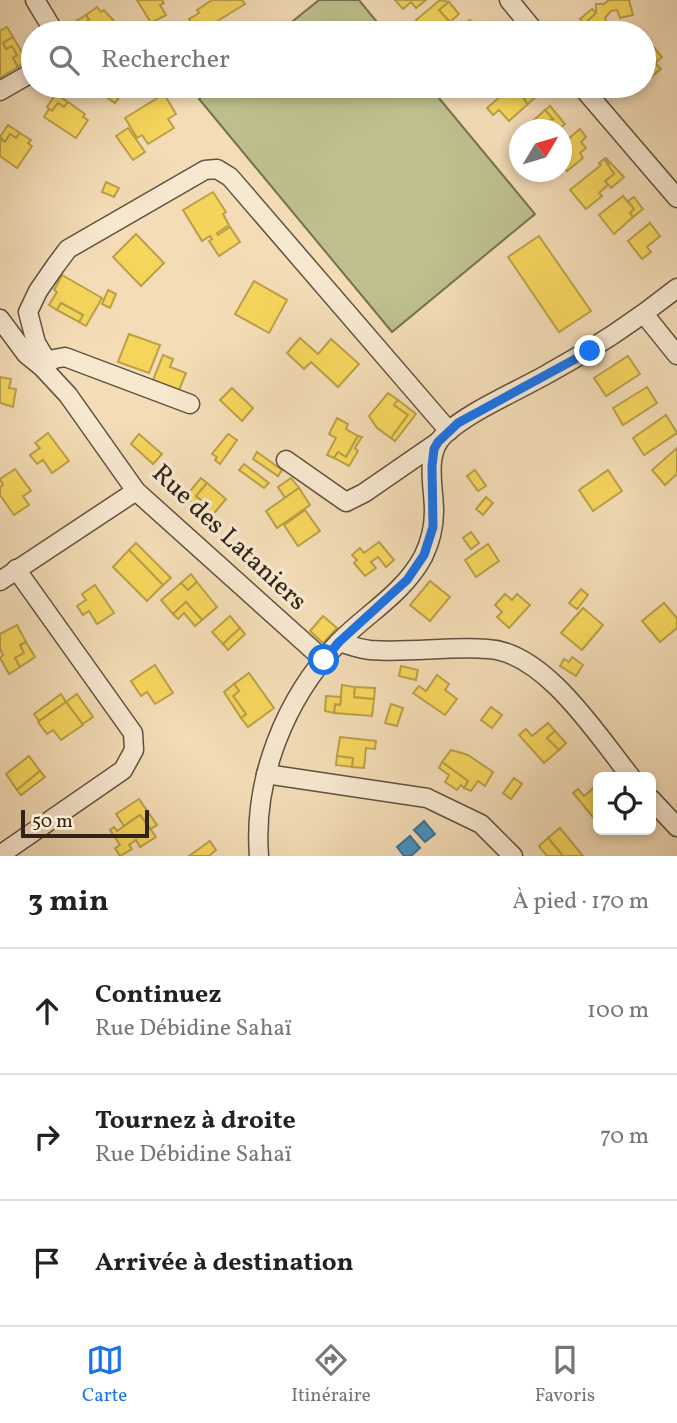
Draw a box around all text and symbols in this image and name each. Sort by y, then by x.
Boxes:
search box [21,21,656,98]
icon: search [45,41,83,79]
text: Rechercher [101,42,230,78]
north arrow [509,119,572,182]
route end [574,335,605,366]
street label: Rue des Lataniers [144,457,314,619]
route start [308,644,339,675]
map controls [593,772,656,835]
button: locate [593,772,656,835]
scale bar [21,807,149,839]
text: 50 m [32,809,73,835]
text: 3 min [28,881,109,923]
text: À pied · 170 m [513,886,649,918]
text: Continuez [95,977,221,1013]
icon: ahead [28,992,66,1030]
text: 100 m [587,995,649,1027]
text: Rue Débidine Sahaï [95,1013,292,1045]
text: Tournez à droite [95,1103,296,1139]
icon: right [28,1118,66,1156]
text: 70 m [600,1121,649,1153]
text: Rue Débidine Sahaï [95,1139,292,1171]
icon: arrive [28,1244,66,1282]
text: Arrivée à destination [95,1245,354,1281]
tab: Carte [82,1341,127,1409]
tab: Itinéraire [291,1341,371,1409]
tab: Favoris [535,1341,595,1409]

